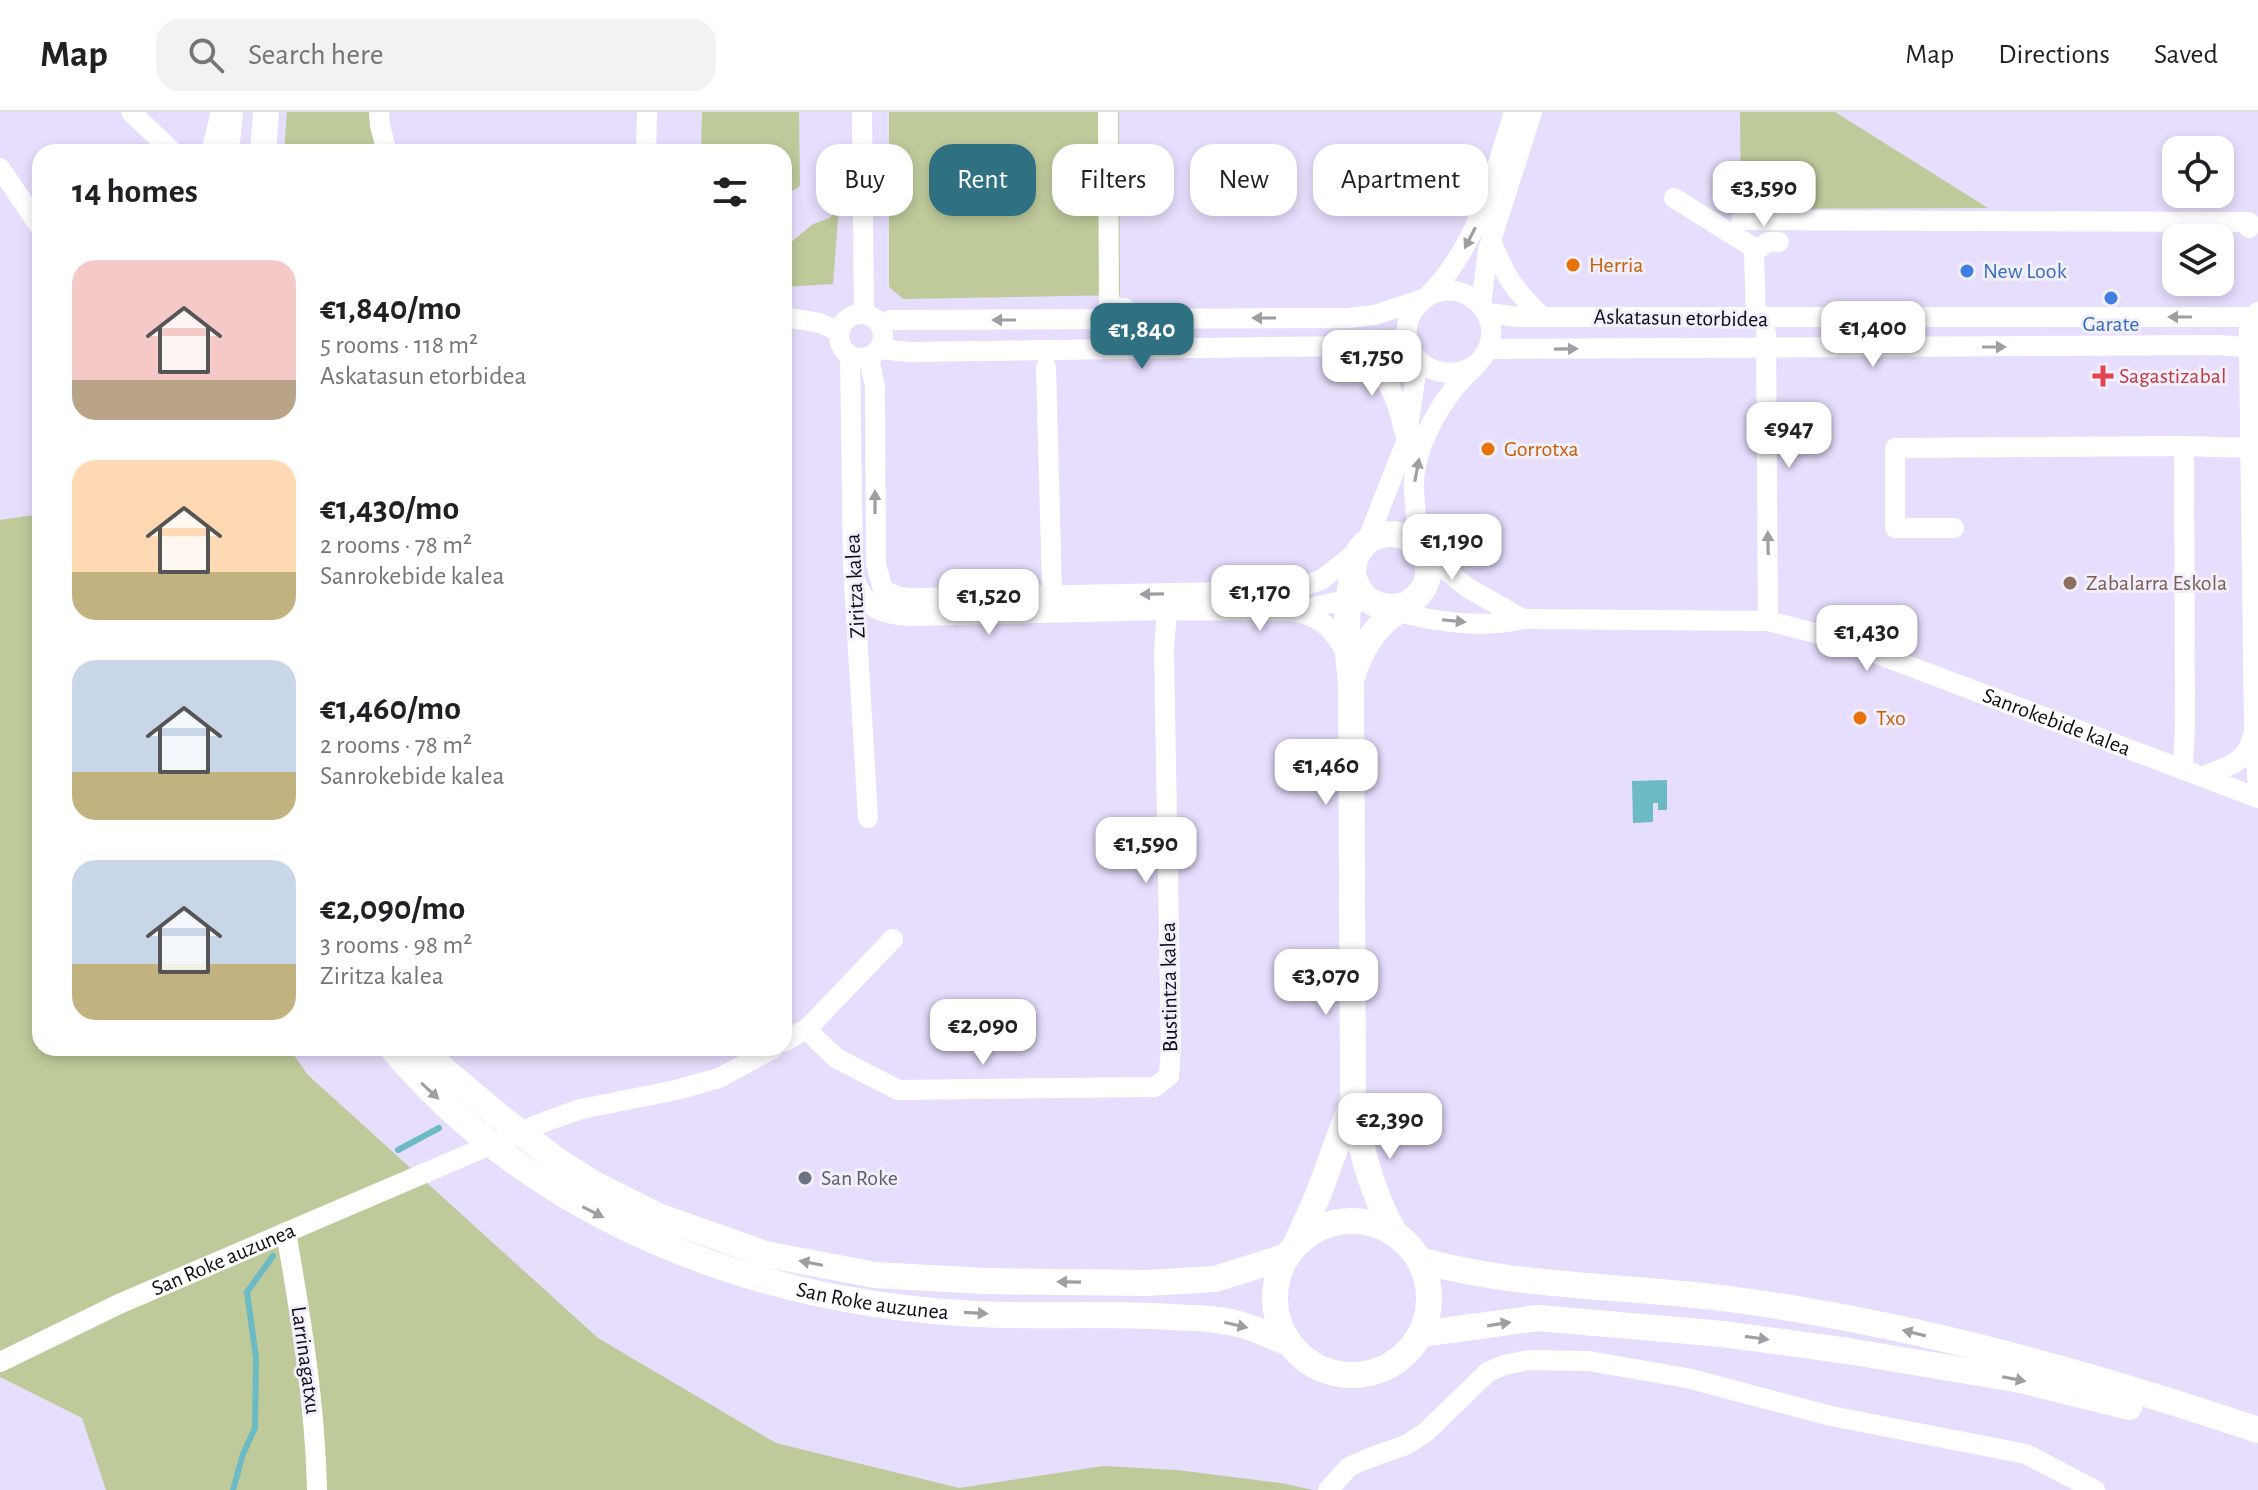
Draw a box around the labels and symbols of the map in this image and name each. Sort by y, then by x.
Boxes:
pin: €3,590 [1699,161,1829,229]
one-way arrow [1463,227,1477,250]
place label: Herria [1589,254,1643,276]
marker: Herria [1564,256,1582,274]
place label: New Look [1983,260,2067,282]
marker: New Look [1958,262,1976,280]
marker: Garate [2102,289,2120,307]
pin: €1,400 [1808,301,1938,369]
pin: €1,840 [1077,303,1207,371]
street label: Askatasun etorbidea [1593,305,1769,331]
one-way arrow [2167,311,2192,323]
one-way arrow [1251,312,1276,324]
place label: Garate [2083,313,2139,335]
one-way arrow [991,314,1016,326]
pin: €1,750 [1307,330,1437,398]
one-way arrow [1982,341,2007,353]
one-way arrow [1554,343,1579,355]
place label: Sagastizabal [2119,365,2226,387]
marker: Sagastizabal [2094,367,2112,385]
pin: €947 [1742,402,1836,470]
place label: Gorrotxa [1504,438,1579,460]
marker: Gorrotxa [1479,440,1497,458]
one-way arrow [1411,457,1423,482]
one-way arrow [869,489,882,514]
pin: €1,190 [1387,514,1517,582]
one-way arrow [1762,530,1774,555]
street label: Ziritza kalea [841,533,869,639]
pin: €1,170 [1195,565,1325,633]
pin: €1,520 [924,569,1054,637]
place label: Zabalarra Eskola [2086,572,2227,594]
marker: Zabalarra Eskola [2061,574,2079,592]
one-way arrow [1139,588,1164,600]
pin: €1,430 [1802,605,1932,673]
one-way arrow [1442,614,1467,627]
street label: Sanrokebide kalea [1980,684,2134,760]
place label: Txo [1876,707,1906,729]
marker: Txo [1851,709,1869,727]
pin: €1,460 [1261,739,1391,807]
pin: €1,590 [1081,817,1211,885]
street label: Bustintza kalea [1157,922,1181,1052]
pin: €3,070 [1261,949,1391,1017]
pin: €2,090 [918,999,1048,1067]
one-way arrow [420,1081,439,1099]
pin: €2,390 [1325,1093,1455,1161]
place label: San Roke [821,1167,898,1189]
marker: San Roke [796,1169,814,1187]
one-way arrow [582,1204,604,1218]
street label: San Roke auzunea [148,1219,298,1300]
one-way arrow [798,1256,823,1268]
one-way arrow [1056,1276,1081,1288]
street label: San Roke auzunea [794,1278,950,1323]
street label: Larrinagatxu [288,1305,324,1415]
one-way arrow [964,1307,989,1320]
one-way arrow [1487,1317,1512,1330]
one-way arrow [1223,1319,1248,1332]
one-way arrow [1901,1326,1926,1339]
one-way arrow [1745,1332,1770,1345]
one-way arrow [2002,1373,2027,1385]

